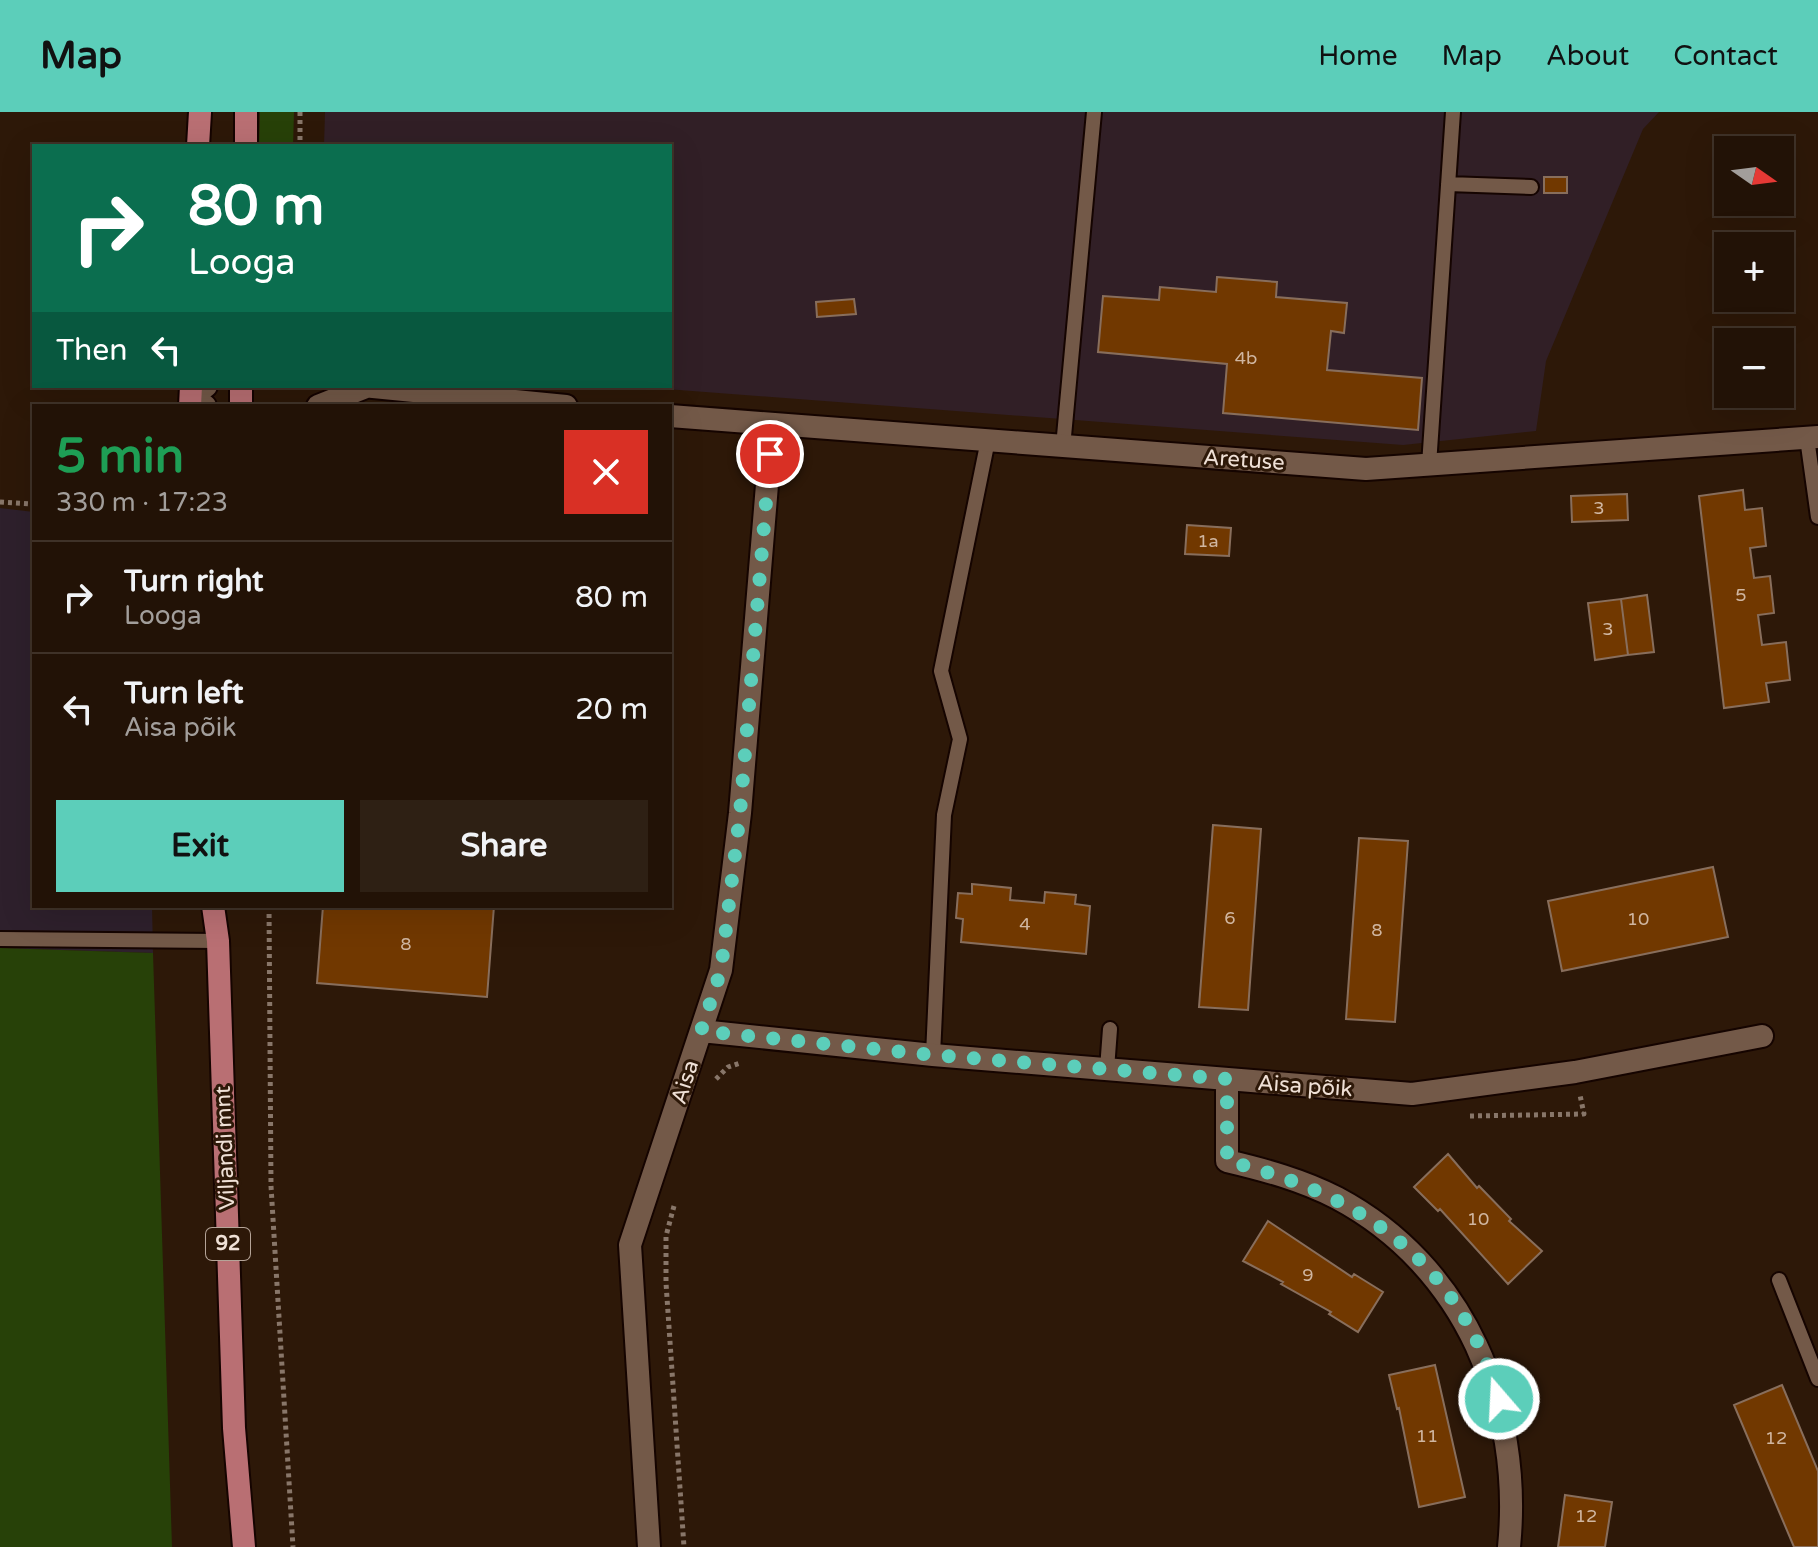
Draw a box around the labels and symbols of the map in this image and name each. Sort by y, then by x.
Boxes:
north arrow [1714,136,1794,216]
house number: 4b [1235,347,1257,369]
pin [736,420,804,488]
street label: Aretuse [1202,444,1286,476]
house number: 3 [1593,497,1605,519]
house number: 1a [1197,530,1219,552]
house number: 5 [1735,584,1747,606]
house number: 3 [1602,618,1614,640]
house number: 6 [1224,907,1236,929]
house number: 10 [1627,908,1649,930]
house number: 4 [1019,913,1031,935]
house number: 8 [1371,919,1383,941]
house number: 8 [400,933,412,955]
street label: Aisa [666,1057,704,1107]
street label: Aisa põik [1257,1070,1353,1102]
street label: Viljandi mnt [210,1085,240,1211]
house number: 10 [1467,1208,1489,1230]
road number: 92 [206,1228,250,1260]
house number: 9 [1302,1264,1314,1286]
position arrow [1457,1357,1541,1441]
house number: 11 [1416,1425,1438,1447]
house number: 12 [1765,1427,1787,1449]
house number: 12 [1575,1505,1597,1527]

